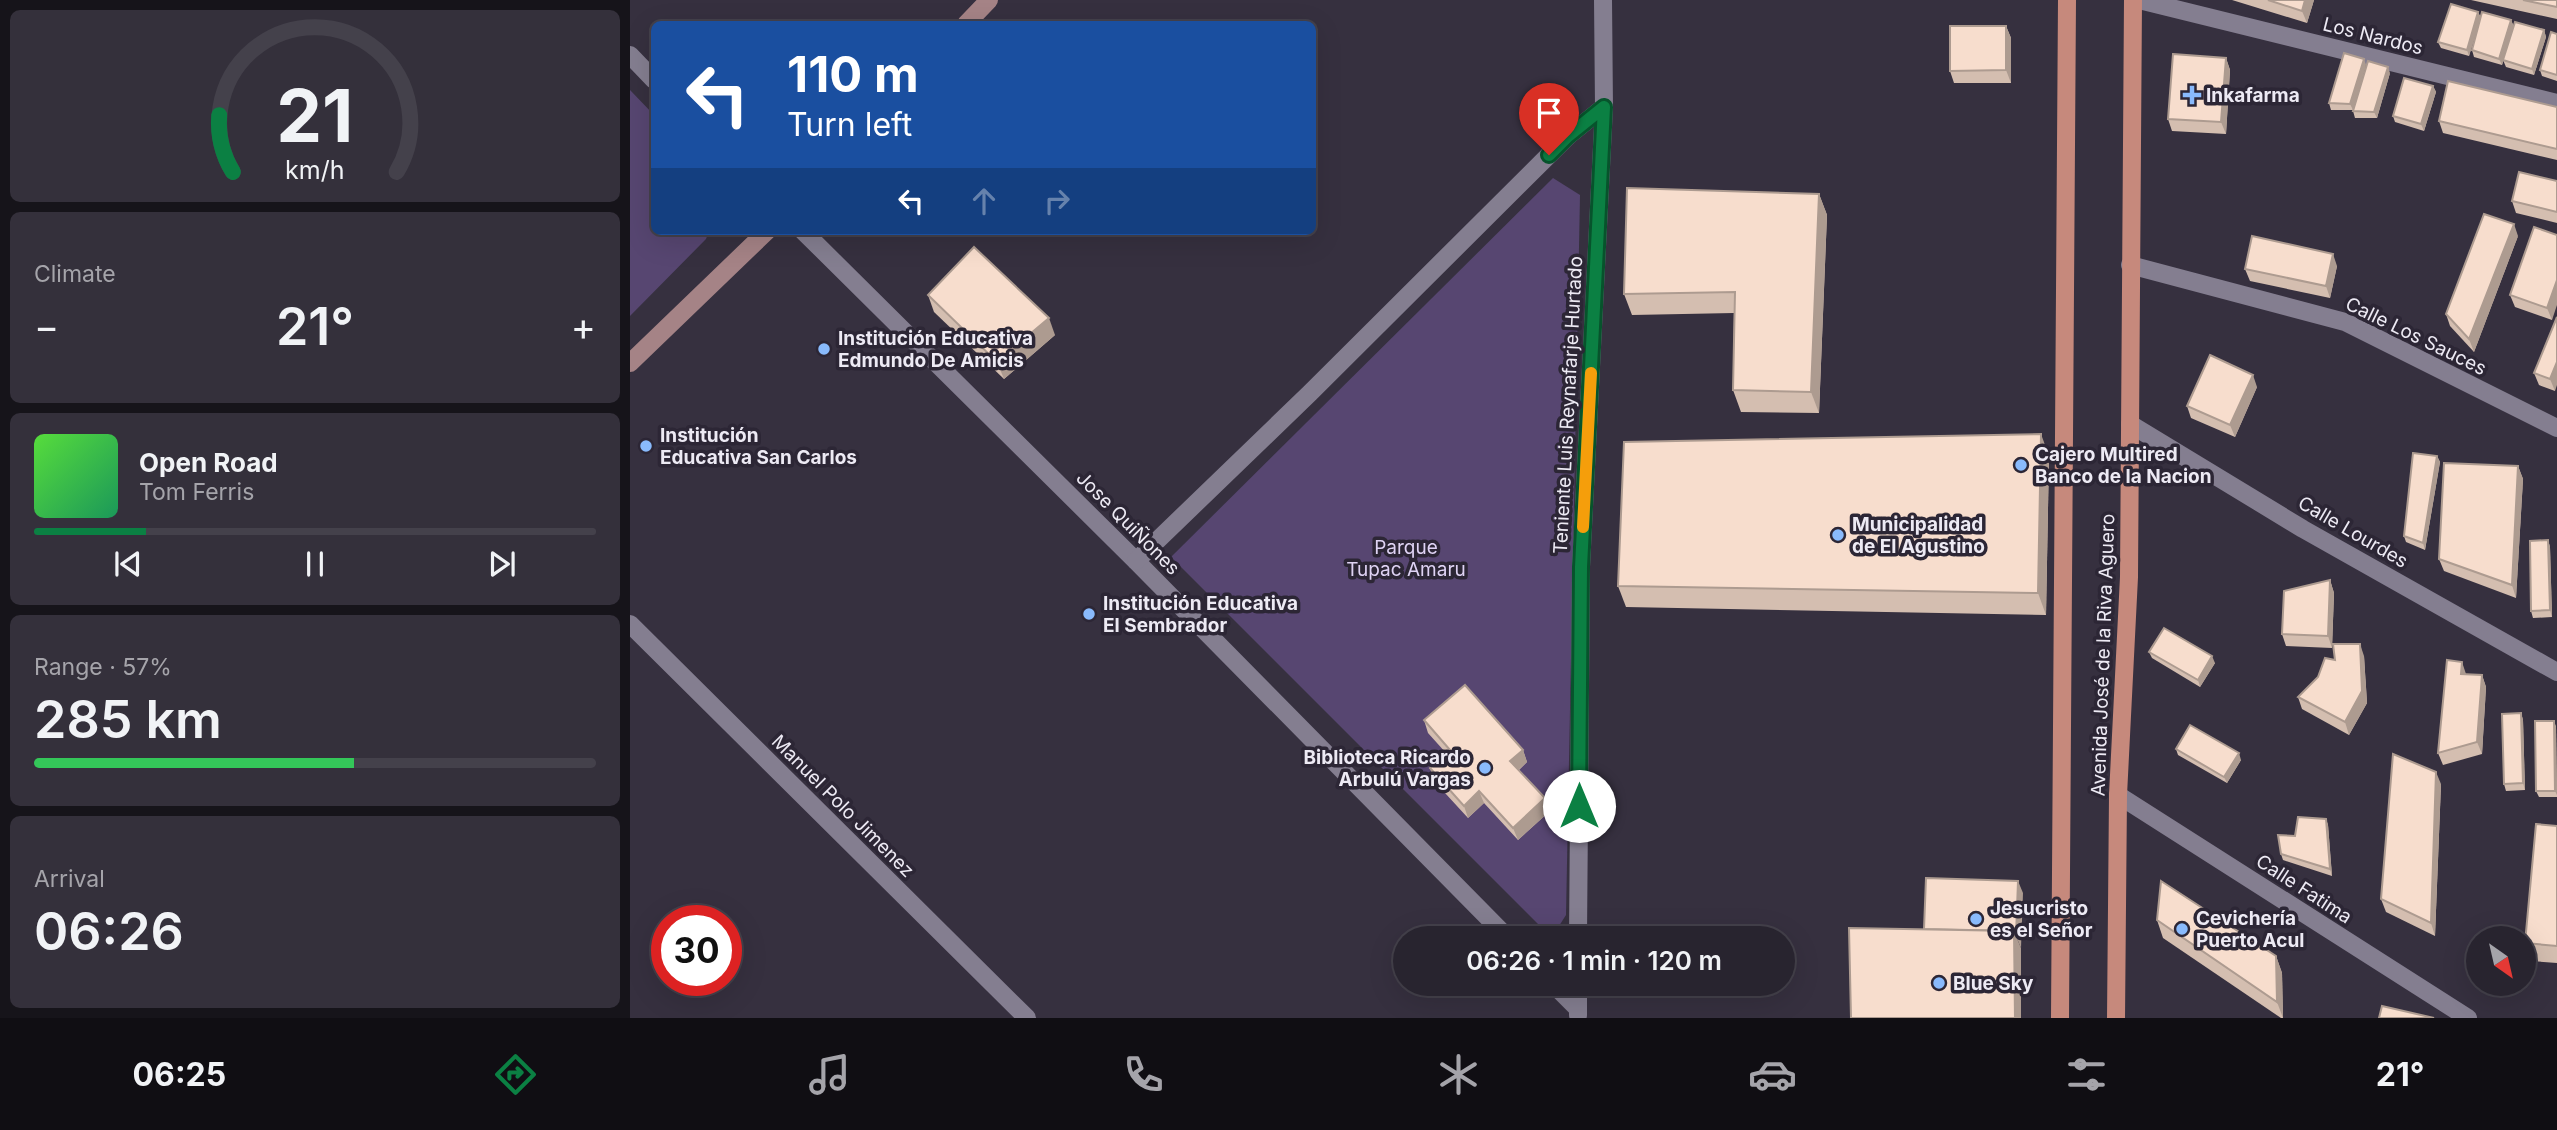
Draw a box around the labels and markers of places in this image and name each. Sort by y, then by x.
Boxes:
pin [1519,83,1579,155]
place label: Inkafarma [2206,84,2300,107]
marker: Inkafarma [2184,87,2200,103]
place label: Institución Educativa Edmundo De Amicis [838,327,1033,372]
marker: Institución Educativa Edmundo De Amicis [816,341,832,357]
place label: Institución Educativa San Carlos [660,424,857,469]
marker: Institución Educativa San Carlos [638,438,654,454]
place label: Cajero Multired Banco de la Nacion [2035,443,2212,488]
marker: Cajero Multired Banco de la Nacion [2013,457,2029,473]
place label: Municipalidad de El Agustino [1852,513,1985,558]
marker: Municipalidad de El Agustino [1830,527,1846,543]
place label: Institución Educativa El Sembrador [1103,592,1298,637]
marker: Institución Educativa El Sembrador [1081,606,1097,622]
place label: Biblioteca Ricardo Arbulú Vargas [1303,746,1471,791]
marker: Biblioteca Ricardo Arbulú Vargas [1477,760,1493,776]
place label: Jesucristo es el Señor [1990,897,2093,942]
place label: Cevichería Puerto Acul [2196,907,2304,952]
marker: Jesucristo es el Señor [1968,911,1984,927]
marker: Cevichería Puerto Acul [2174,921,2190,937]
place label: Blue Sky [1953,972,2034,995]
marker: Blue Sky [1931,975,1947,991]

